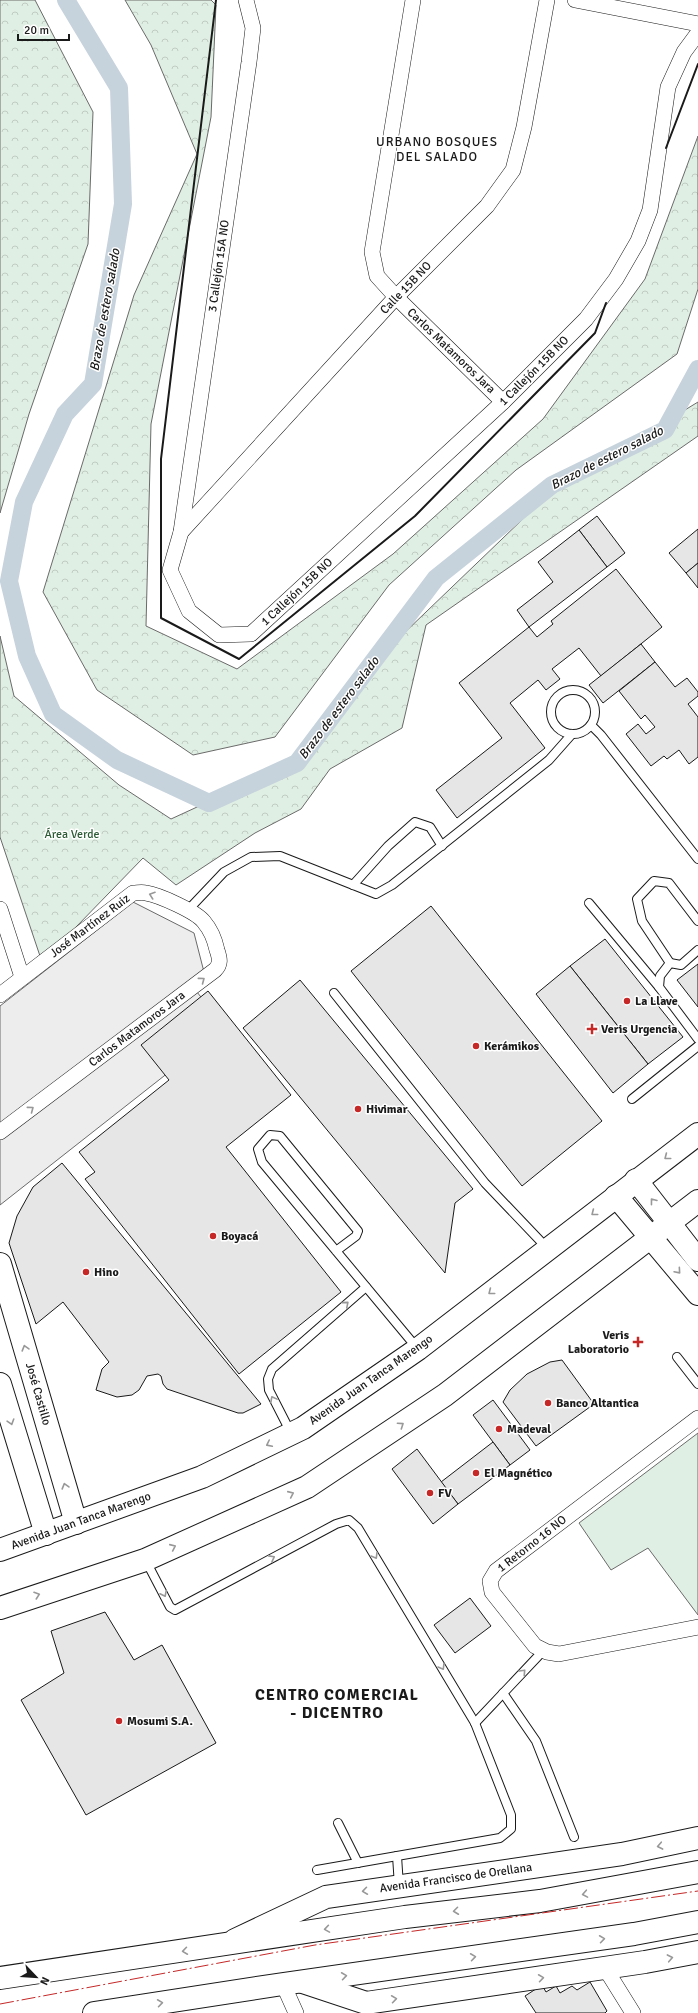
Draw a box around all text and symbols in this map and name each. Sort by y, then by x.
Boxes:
scale bar [18,16,69,42]
text: 20 m [24,23,49,38]
district label: URBANO BOSQUES DEL SALADO [376,134,498,165]
street label: 3 Callejón 15A NO [205,219,233,313]
water label: Brazo de estero salado [86,246,124,372]
street label: Calle 15B NO [377,258,435,318]
street label: Carlos Matamoros Jara [404,305,498,397]
street label: 1 Callejón 15B NO [496,333,572,409]
water label: Brazo de estero salado [548,422,667,493]
street label: 1 Callejón 15B NO [258,555,336,629]
water label: Brazo de estero salado [295,653,383,762]
park label: Área Verde [44,827,100,842]
street label: José Martínez Ruiz [47,891,133,961]
one-way arrow [149,891,156,900]
one-way arrow [198,978,205,985]
street label: Carlos Matamoros Jara [86,988,188,1070]
place label: La Llave [635,994,678,1009]
marker: La Llave [622,996,632,1006]
place label: Veris Urgencia [601,1022,677,1037]
marker: Veris Urgencia [586,1023,598,1035]
place label: Kerámikos [484,1039,540,1054]
marker: Kerámikos [471,1041,481,1051]
place label: Hivimar [366,1102,408,1117]
marker: Hivimar [353,1104,363,1114]
one-way arrow [27,1106,34,1113]
one-way arrow [665,1153,672,1160]
one-way arrow [651,1199,658,1206]
one-way arrow [592,1208,599,1215]
place label: Boyacá [221,1229,258,1244]
marker: Boyacá [208,1231,218,1241]
place label: Hino [94,1265,119,1280]
one-way arrow [673,1266,680,1273]
marker: Hino [81,1267,91,1277]
one-way arrow [489,1287,496,1294]
one-way arrow [341,1302,348,1309]
place label: Veris Laboratorio [568,1328,630,1357]
street label: Avenida Juan Tanca Marengo [306,1332,436,1428]
marker: Veris Laboratorio [632,1336,644,1348]
one-way arrow [21,1344,30,1351]
street label: José Castillo [22,1361,54,1427]
one-way arrow [271,1396,278,1403]
place label: Banco Altantica [556,1396,639,1411]
marker: Banco Altantica [543,1398,553,1408]
one-way arrow [6,1418,15,1425]
one-way arrow [397,1422,404,1430]
place label: Madeval [507,1422,551,1437]
marker: Madeval [494,1424,504,1434]
one-way arrow [266,1440,273,1447]
place label: El Magnético [484,1466,552,1481]
marker: El Magnético [471,1468,481,1478]
one-way arrow [61,1483,70,1490]
place label: FV [438,1486,452,1501]
marker: FV [425,1488,435,1498]
street label: Avenida Juan Tanca Marengo [9,1489,153,1553]
one-way arrow [288,1491,295,1499]
street label: 1 Retorno 16 NO [494,1512,570,1576]
one-way arrow [169,1544,176,1552]
one-way arrow [370,1552,377,1559]
one-way arrow [268,1556,276,1563]
one-way arrow [159,1590,167,1597]
one-way arrow [33,1591,40,1600]
one-way arrow [437,1663,444,1670]
one-way arrow [518,1669,525,1677]
district label: CENTRO COMERCIAL - DICENTRO [255,1685,419,1723]
place label: Mosumi S.A. [127,1714,193,1729]
marker: Mosumi S.A. [114,1716,124,1726]
one-way arrow [657,1842,663,1850]
street label: Avenida Francisco de Orellana [379,1860,533,1896]
one-way arrow [362,1886,368,1895]
one-way arrow [582,1889,588,1898]
one-way arrow [453,1906,459,1915]
one-way arrow [324,1924,330,1933]
one-way arrow [599,1935,605,1944]
one-way arrow [182,1946,188,1955]
one-way arrow [470,1953,476,1962]
one-way arrow [666,1954,673,1962]
north arrow [16,1957,56,1997]
one-way arrow [341,1972,347,1981]
one-way arrow [538,1974,544,1983]
text: N [37,1975,52,1987]
one-way arrow [391,1995,397,2004]
one-way arrow [157,1999,163,2008]

